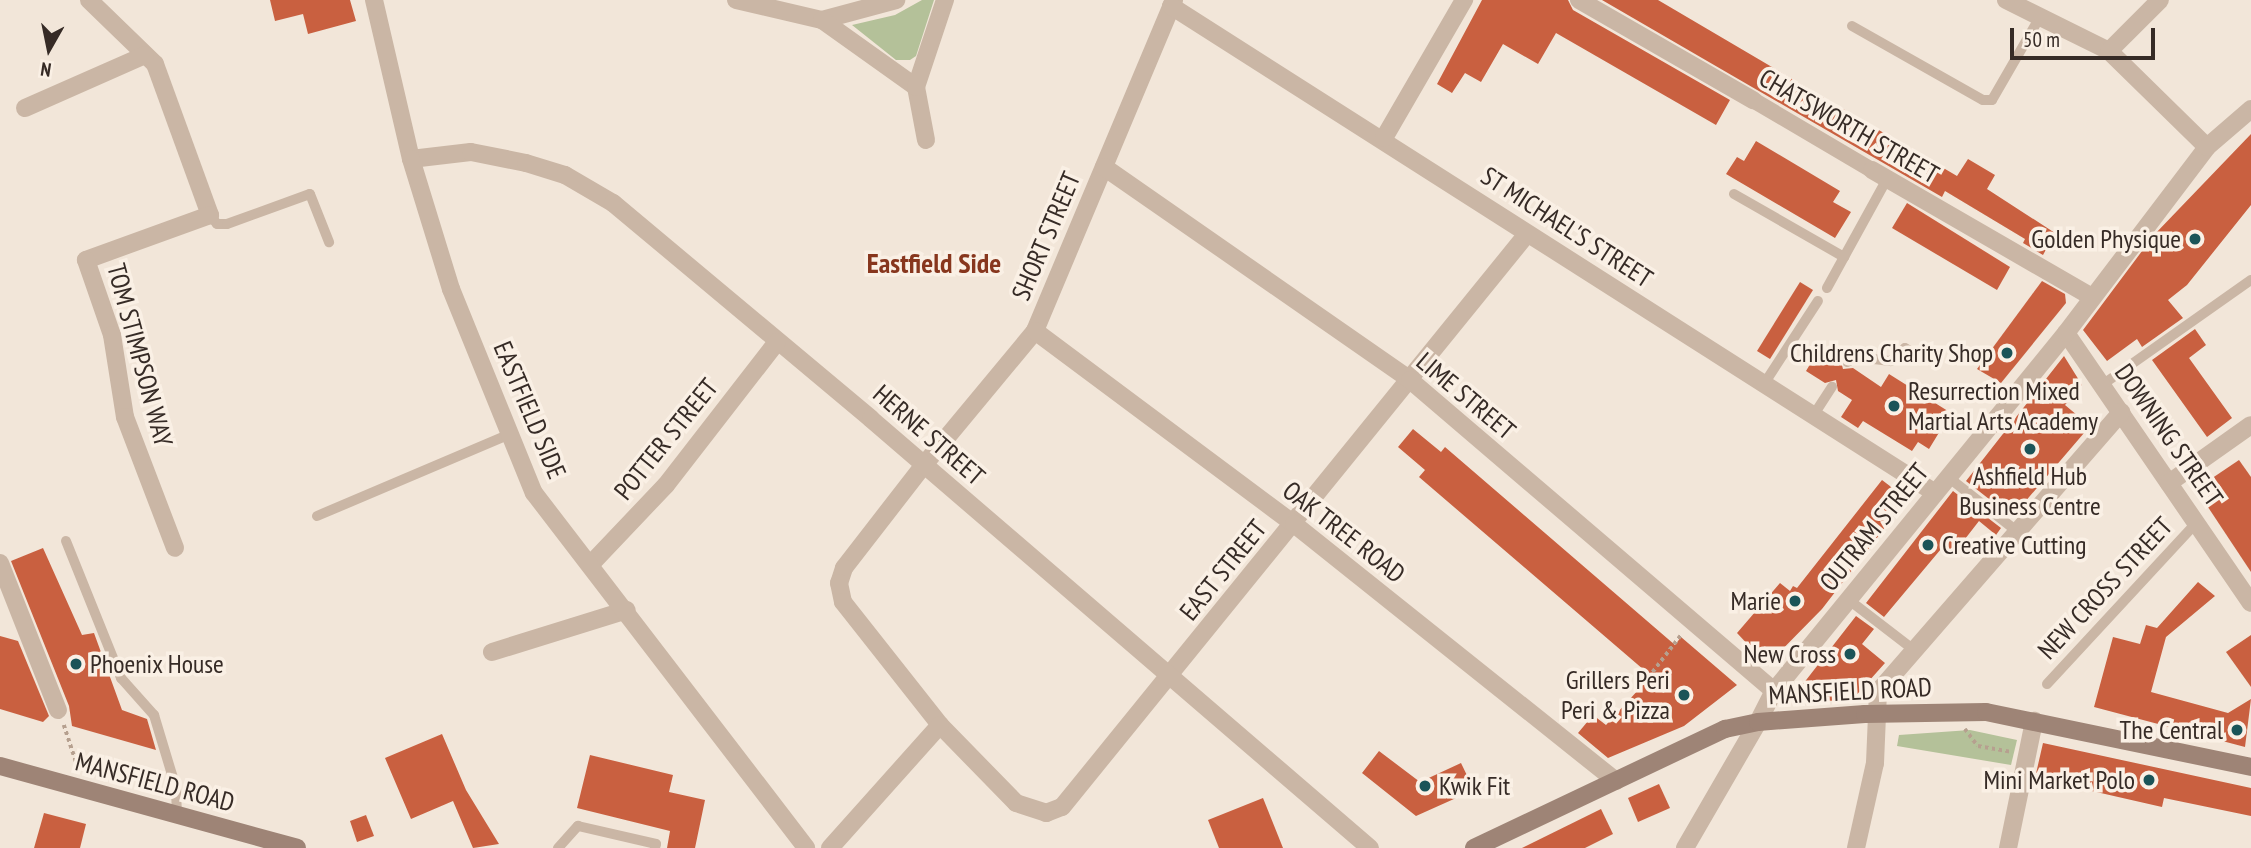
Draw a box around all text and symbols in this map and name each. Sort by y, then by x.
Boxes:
north arrow [14,14,84,84]
scale bar [2013,14,2158,58]
text: 50 m [2023,26,2060,53]
text: N [39,57,53,82]
street label: CHATSWORTH STREET [1754,62,1944,190]
street label: ST MICHAEL'S STREET [1475,160,1659,294]
street label: SHORT STREET [1005,167,1087,305]
place label: Golden Physique [2031,223,2181,255]
marker: Golden Physique [2187,231,2203,247]
district label: Eastfield Side [867,246,1001,280]
street label: TOM STIMPSON WAY [101,260,179,450]
street label: EASTFIELD SIDE [487,337,573,483]
place label: Childrens Charity Shop [1789,337,1993,369]
marker: Childrens Charity Shop [1999,345,2015,361]
street label: LIME STREET [1410,346,1522,446]
street label: DOWNING STREET [2108,358,2230,512]
street label: POTTER STREET [608,372,724,506]
place label: Resurrection Mixed Martial Arts Academy [1908,375,2099,436]
street label: HERNE STREET [867,378,991,492]
marker: Resurrection Mixed Martial Arts Academy [1886,398,1902,414]
marker: Ashfield Hub Business Centre [2022,441,2038,457]
street label: OUTRAM STREET [1813,457,1935,597]
place label: Ashfield Hub Business Centre [1959,460,2101,522]
street label: OAK TREE ROAD [1276,474,1412,590]
street label: NEW CROSS STREET [2031,510,2179,666]
street label: EAST STREET [1173,513,1273,627]
place label: Creative Cutting [1942,529,2086,561]
marker: Creative Cutting [1920,537,1936,553]
place label: Marie [1731,585,1781,617]
marker: Marie [1787,593,1803,609]
place label: New Cross [1743,638,1836,670]
marker: New Cross [1842,646,1858,662]
place label: Phoenix House [90,648,224,680]
marker: Phoenix House [68,656,84,672]
place label: Grillers Peri Peri & Pizza [1561,664,1670,726]
street label: MANSFIELD ROAD [1768,671,1932,711]
marker: Grillers Peri Peri & Pizza [1676,687,1692,703]
place label: The Central [2120,714,2223,746]
marker: The Central [2229,722,2245,738]
street label: MANSFIELD ROAD [72,746,238,818]
place label: Mini Market Polo [1983,764,2135,796]
place label: Kwik Fit [1439,770,1511,802]
marker: Mini Market Polo [2141,772,2157,788]
marker: Kwik Fit [1417,778,1433,794]

